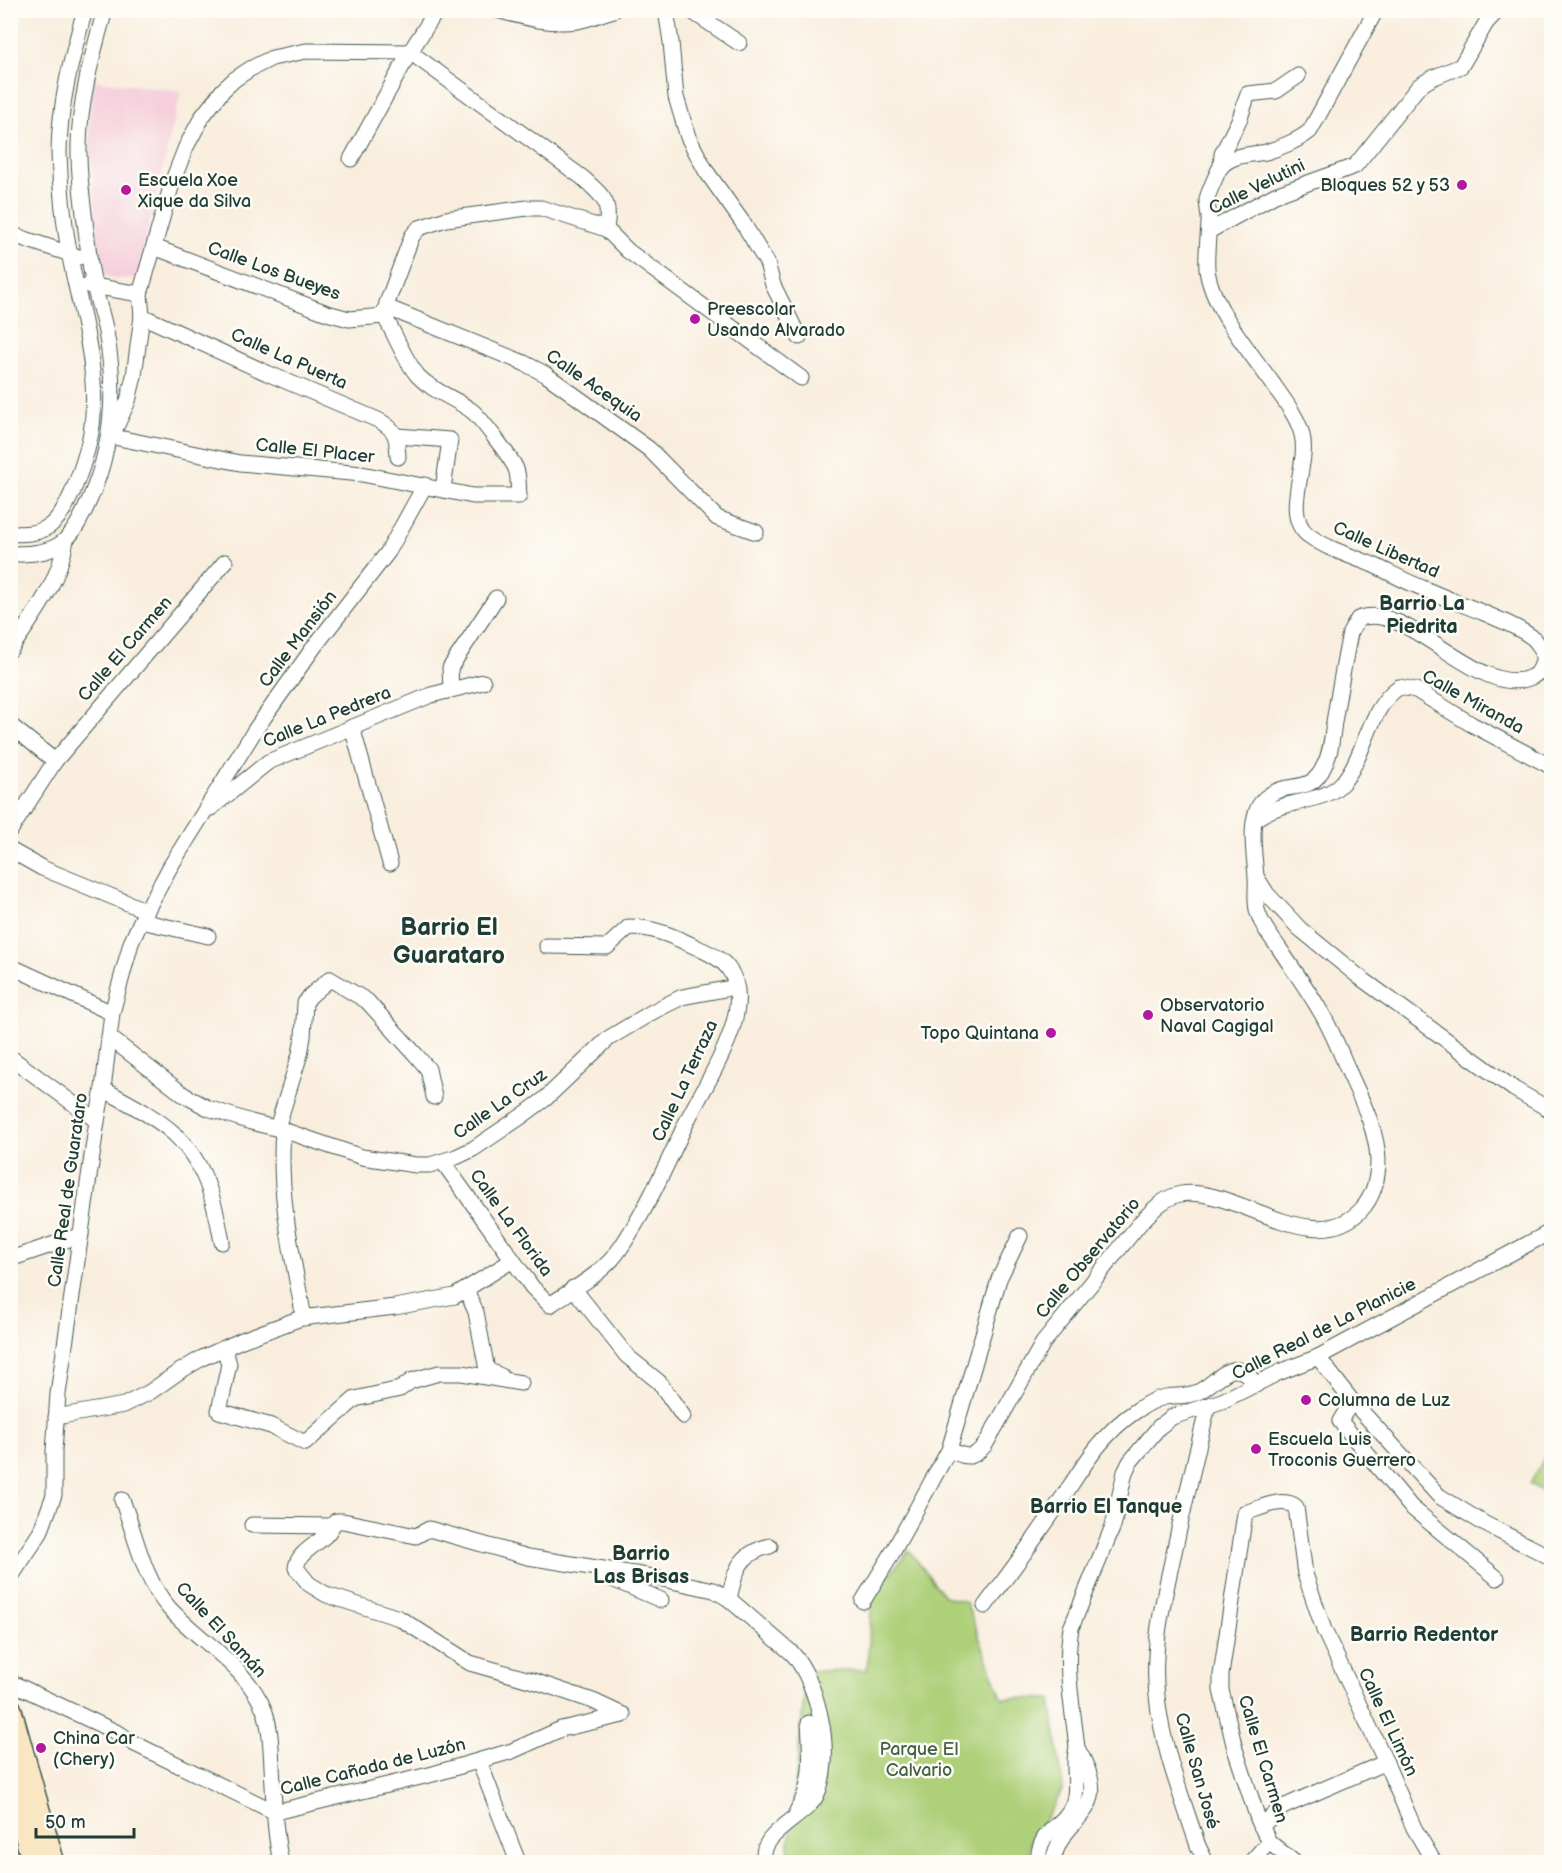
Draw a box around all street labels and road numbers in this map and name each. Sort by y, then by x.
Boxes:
street label: Calle Velutini [1205,155,1309,219]
street label: Calle Los Bueyes [205,237,343,305]
street label: Calle La Puerta [228,324,350,394]
street label: Calle Acequia [542,345,646,427]
street label: Calle El Placer [255,434,376,468]
street label: Calle Libertad [1330,517,1442,583]
street label: Calle Mansión [255,586,341,692]
street label: Calle El Carmen [74,592,176,706]
street label: Calle Miranda [1418,665,1528,739]
street label: Calle La Pedrera [260,682,394,752]
street label: Calle La Terraza [648,1017,722,1145]
street label: Calle La Cruz [449,1064,551,1144]
street label: Calle Real de Guarataro [44,1091,92,1289]
street label: Calle La Florida [465,1165,557,1281]
street label: Calle Observatorio [1031,1193,1145,1323]
street label: Calle Real de La Planicie [1228,1273,1420,1385]
street label: Calle El Samán [171,1578,271,1682]
street label: Calle El Limón [1354,1665,1422,1779]
street label: Calle El Carmen [1234,1693,1292,1825]
street label: Calle San José [1170,1710,1224,1832]
street label: Calle Cañada de Luzón [278,1734,468,1800]

